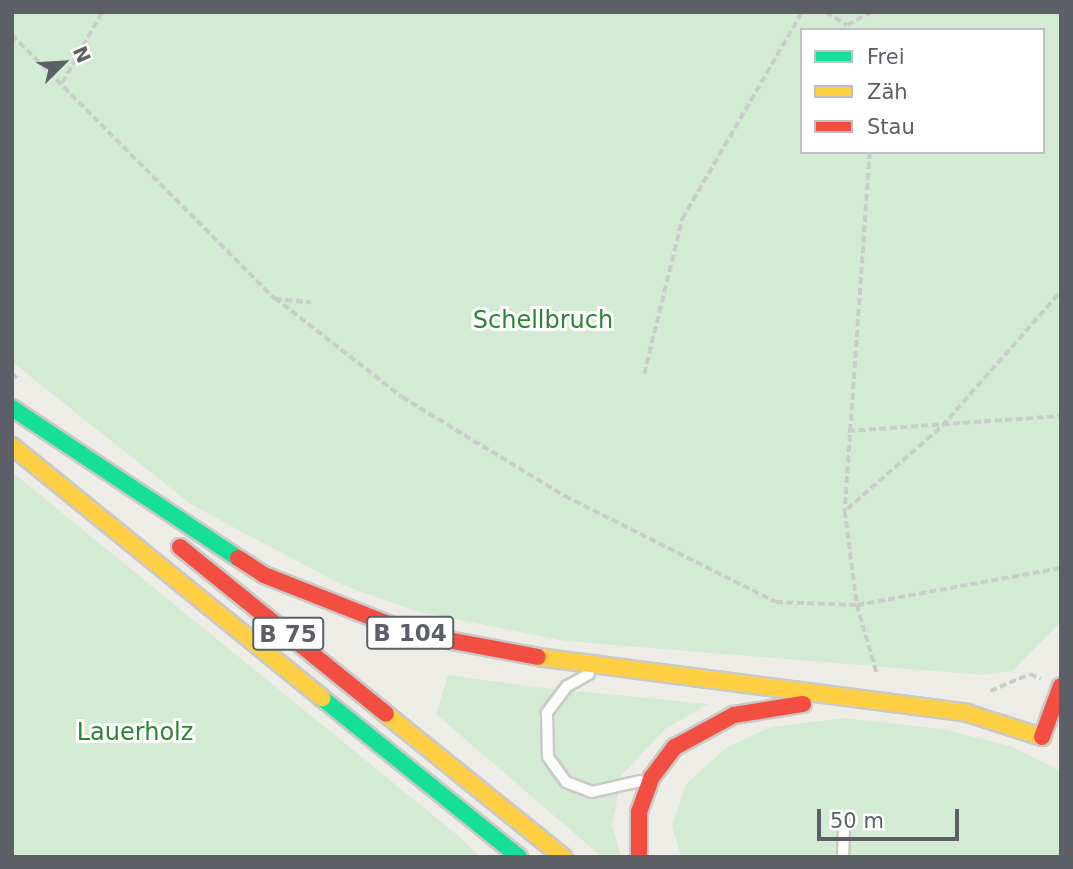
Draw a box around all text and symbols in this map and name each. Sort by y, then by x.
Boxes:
north arrow [28,28,98,98]
legend [800,28,1045,154]
text: N [69,43,95,66]
text: Frei [867,45,904,69]
text: Zäh [867,80,908,104]
text: Stau [867,115,915,139]
park label: Schellbruch [473,307,613,335]
road number: B 75 [251,614,325,654]
road number: B 104 [364,614,456,652]
park label: Lauerholz [77,719,193,747]
scale bar [821,796,963,840]
text: 50 m [830,809,884,833]

